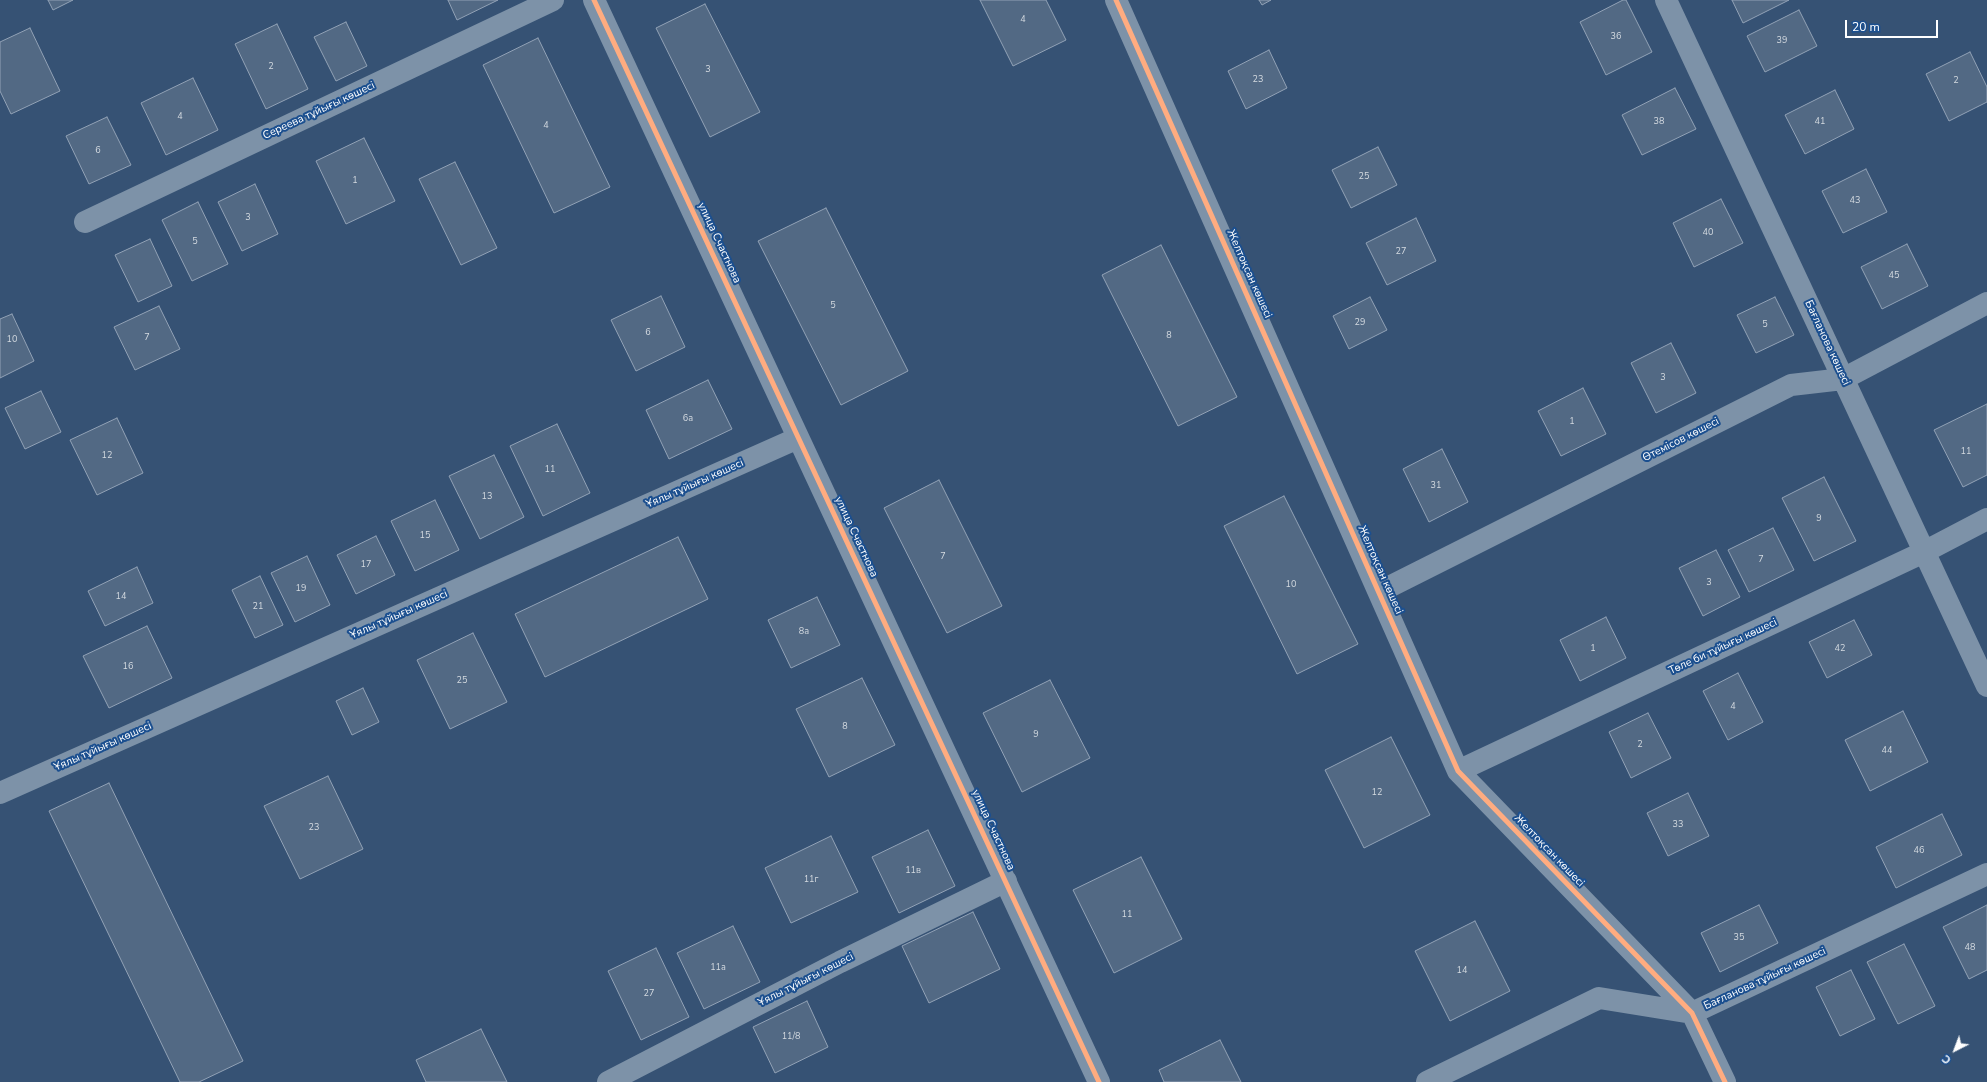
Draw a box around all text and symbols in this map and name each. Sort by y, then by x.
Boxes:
scale bar [1847,12,1940,38]
house number: 4 [1020,15,1026,25]
text: 20 m [1852,19,1880,35]
house number: 36 [1611,32,1621,42]
house number: 39 [1777,36,1787,46]
house number: 2 [268,62,274,72]
house number: 3 [705,65,711,75]
house number: 23 [1253,75,1263,85]
house number: 2 [1953,76,1959,86]
street label: Сереева тұйығы көшесі [261,79,377,143]
house number: 4 [177,112,183,122]
house number: 38 [1654,117,1664,127]
house number: 41 [1815,117,1825,127]
house number: 4 [543,121,549,131]
house number: 6 [95,146,101,156]
house number: 25 [1359,172,1369,182]
house number: 1 [352,176,358,186]
house number: 43 [1850,196,1860,206]
street label: улица Счастнова [695,201,743,285]
house number: 3 [245,213,251,223]
street label: Желтоқсан көшесі [1224,228,1274,320]
house number: 40 [1703,228,1713,238]
house number: 5 [192,237,198,247]
house number: 27 [1396,247,1406,257]
house number: 45 [1889,271,1899,281]
street label: Бағланова көшесі [1802,298,1852,388]
house number: 5 [830,301,836,311]
house number: 29 [1355,318,1365,328]
house number: 5 [1762,320,1768,330]
house number: 6 [645,328,651,338]
house number: 8 [1166,331,1172,341]
house number: 7 [144,333,150,343]
house number: 10 [7,335,17,345]
house number: 3 [1660,373,1666,383]
house number: 6а [683,414,693,424]
street label: Өтемісов көшесі [1641,415,1721,465]
house number: 1 [1569,417,1575,427]
house number: 11 [1961,447,1971,457]
house number: 12 [102,451,112,461]
street label: Ұялы тұйығы көшесі [644,457,746,511]
house number: 11 [545,465,555,475]
house number: 31 [1431,481,1441,491]
house number: 13 [482,492,492,502]
street label: улица Счастнова [832,495,880,579]
house number: 9 [1816,514,1822,524]
street label: Желтоқсан көшесі [1355,524,1405,616]
house number: 15 [420,531,430,541]
house number: 7 [940,552,946,562]
house number: 7 [1758,555,1764,565]
house number: 17 [361,560,371,570]
house number: 3 [1706,578,1712,588]
house number: 10 [1286,580,1296,590]
house number: 19 [296,584,306,594]
street label: Ұялы тұйығы көшесі [348,588,450,642]
house number: 14 [116,592,126,602]
house number: 21 [253,602,263,612]
street label: Төле би тұйығы көшесі [1667,616,1779,678]
house number: 8а [799,627,809,637]
house number: 1 [1590,644,1596,654]
house number: 42 [1835,644,1845,654]
house number: 16 [123,662,133,672]
house number: 25 [457,676,467,686]
house number: 4 [1730,702,1736,712]
street label: Ұялы тұйығы көшесі [52,720,154,774]
house number: 8 [842,722,848,732]
house number: 9 [1033,730,1039,740]
house number: 2 [1637,740,1643,750]
house number: 44 [1882,746,1892,756]
street label: улица Счастнова [969,788,1017,872]
house number: 12 [1372,788,1382,798]
street label: Желтоқсан көшесі [1511,812,1587,890]
house number: 33 [1673,820,1683,830]
house number: 23 [309,823,319,833]
house number: 46 [1914,846,1924,856]
house number: 11в [905,866,921,876]
house number: 11г [804,875,818,885]
house number: 11 [1122,910,1132,920]
house number: 35 [1734,933,1744,943]
house number: 48 [1965,943,1975,953]
street label: Бағланова тұйығы көшесі [1702,945,1828,1013]
street label: Ұялы тұйығы көшесі [756,950,856,1010]
house number: 11а [710,963,726,973]
house number: 14 [1457,966,1467,976]
house number: 27 [644,989,654,999]
north arrow [1935,1030,1975,1070]
house number: 11/8 [782,1032,800,1042]
text: С [1939,1051,1954,1067]

